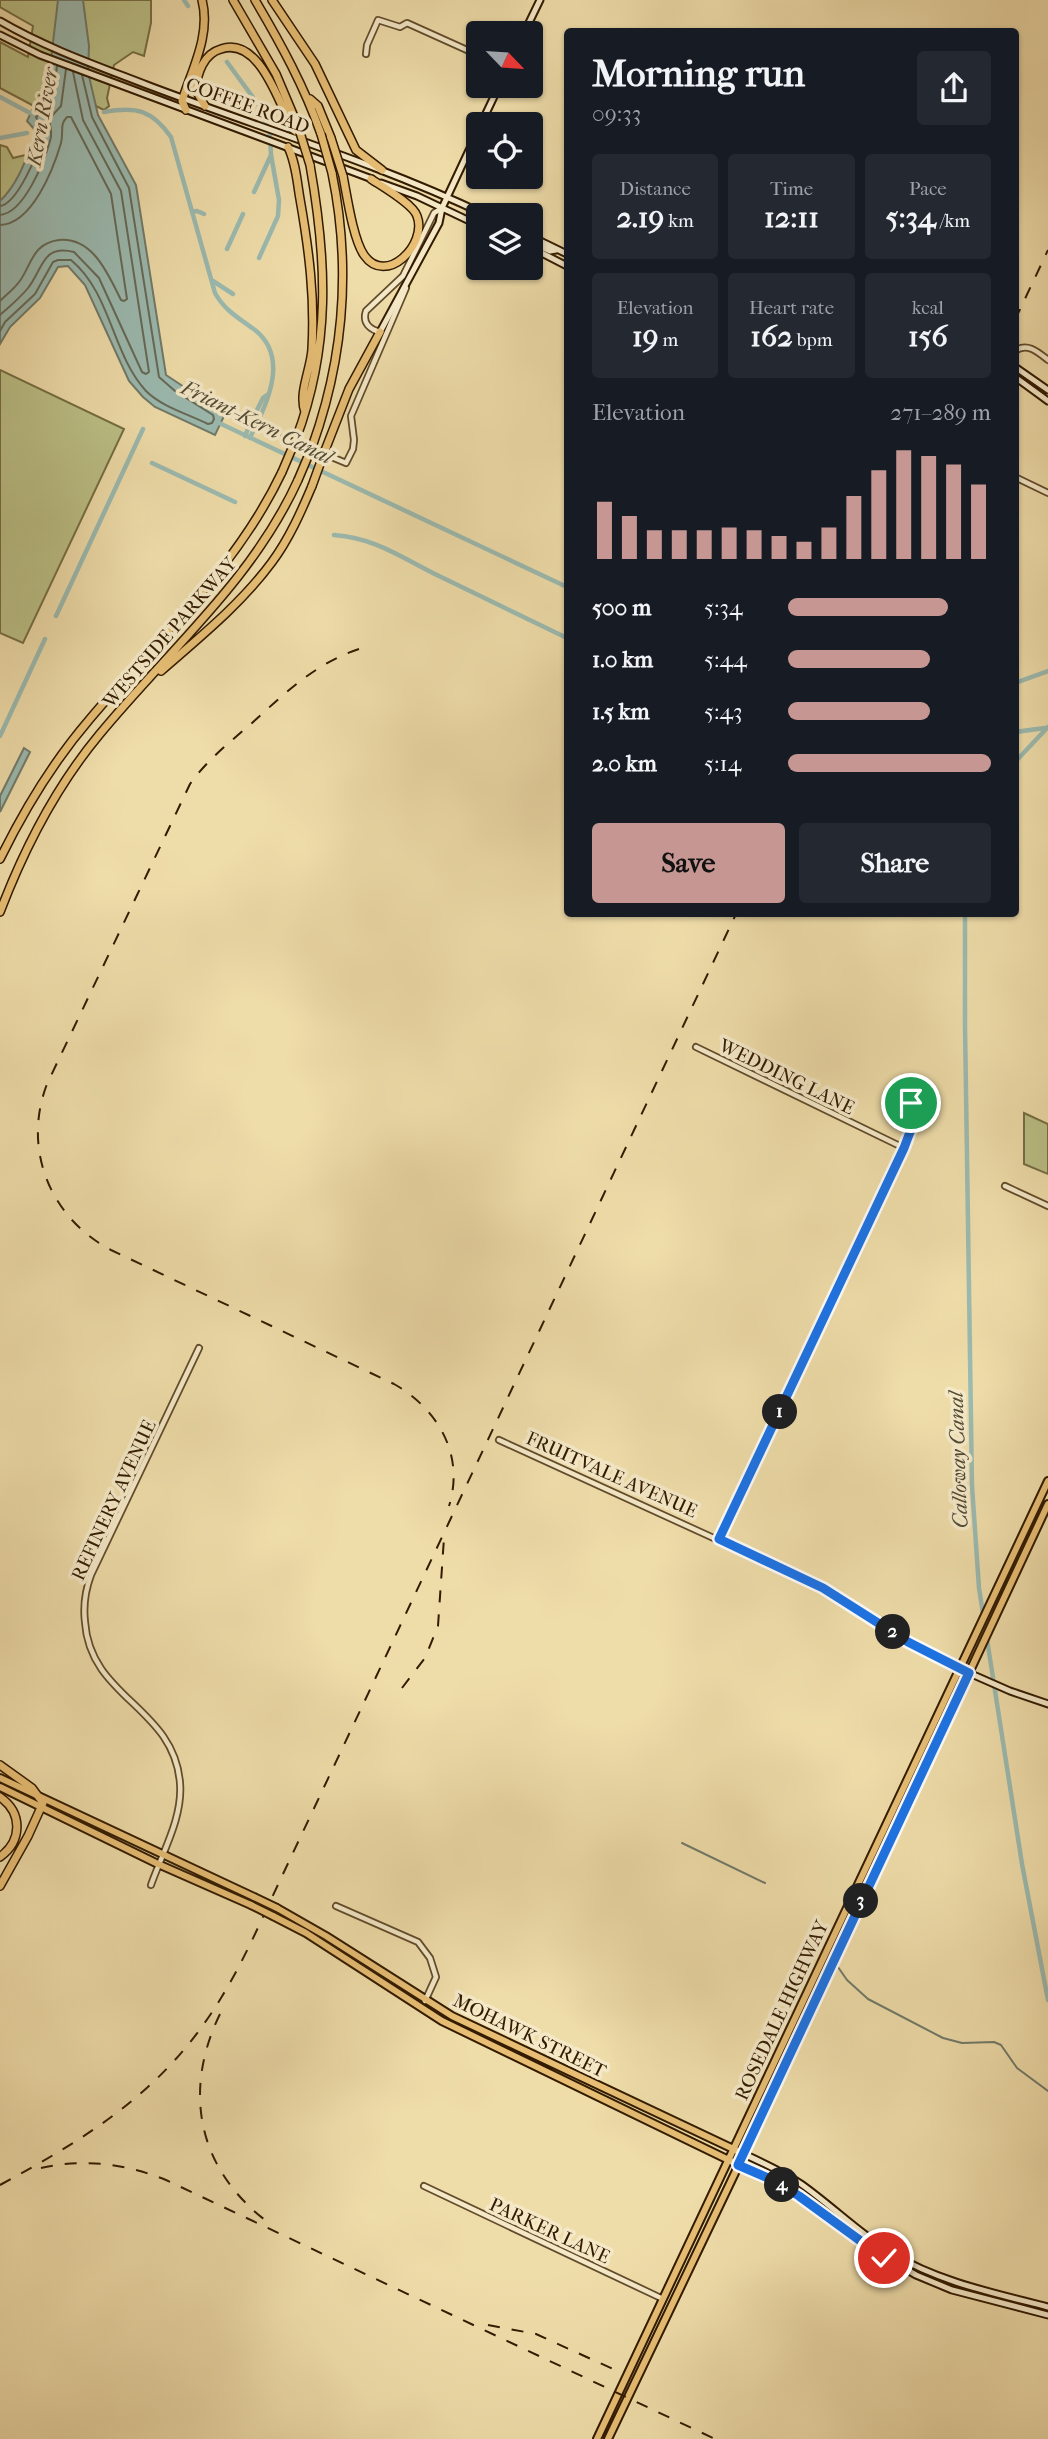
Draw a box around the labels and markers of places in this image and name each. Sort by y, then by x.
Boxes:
pin [881,1073,941,1133]
pin: 1 [762,1394,798,1430]
pin: 2 [876,1614,910,1650]
pin: 3 [844,1884,878,1918]
pin: 4 [764,2168,800,2202]
pin [854,2228,914,2288]

